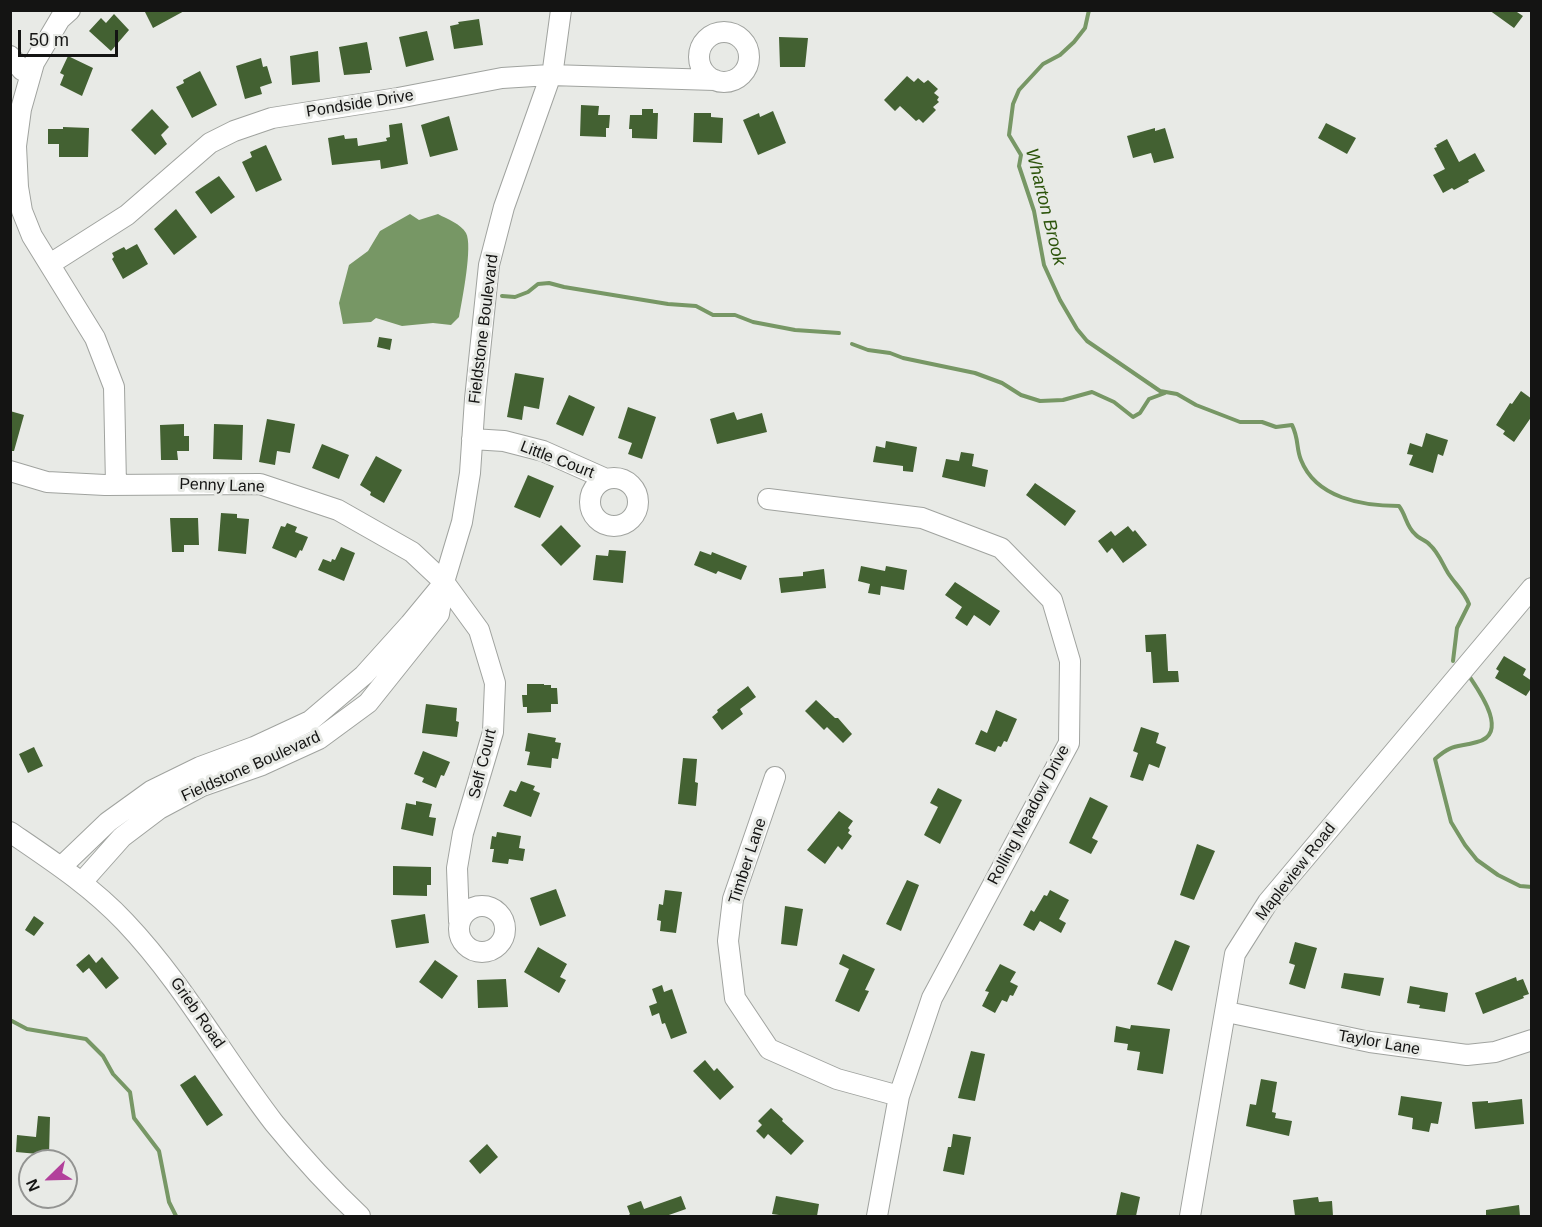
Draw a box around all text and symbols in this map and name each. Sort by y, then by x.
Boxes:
scale bar [21,18,122,56]
text: 50 m [29,30,69,50]
street label: Pondside Drive [305,86,415,122]
water label: Wharton Brook [1020,146,1070,268]
street label: Fieldstone Boulevard [465,253,503,405]
street label: Little Court [517,437,597,483]
street label: Penny Lane [179,475,265,497]
street label: Self Court [465,727,501,801]
street label: Fieldstone Boulevard [178,728,324,806]
street label: Rolling Meadow Drive [984,742,1074,888]
street label: Timber Lane [725,816,771,906]
street label: Mapleview Road [1252,819,1340,925]
street label: Grieb Road [166,974,228,1052]
street label: Taylor Lane [1337,1026,1421,1060]
north arrow [18,1149,78,1209]
text: N [23,1177,43,1194]

